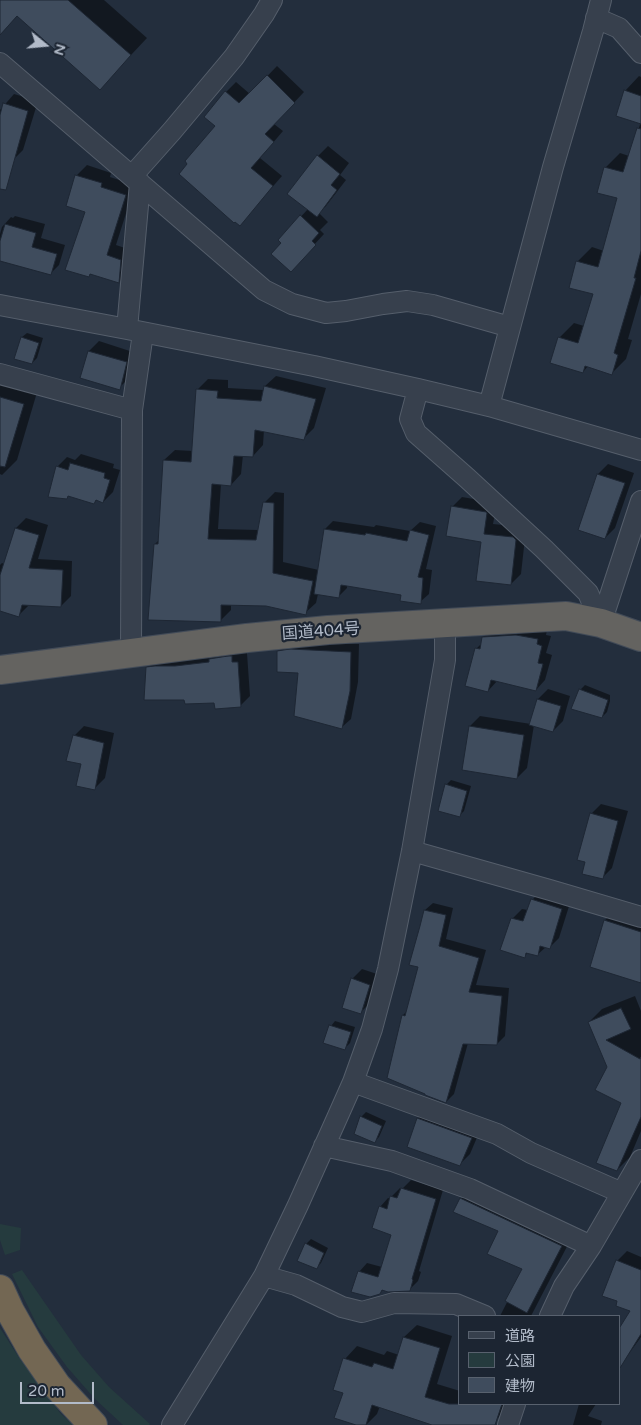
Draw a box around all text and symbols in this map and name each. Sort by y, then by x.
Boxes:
north arrow [20,20,70,70]
text: N [50,42,70,57]
street label: 国道404号 [281,620,361,644]
legend [458,1315,621,1405]
text: 道路 [505,1327,535,1345]
text: 公園 [505,1352,535,1370]
scale bar [22,1372,96,1404]
text: 建物 [505,1377,535,1395]
text: 20 m [28,1382,65,1400]

